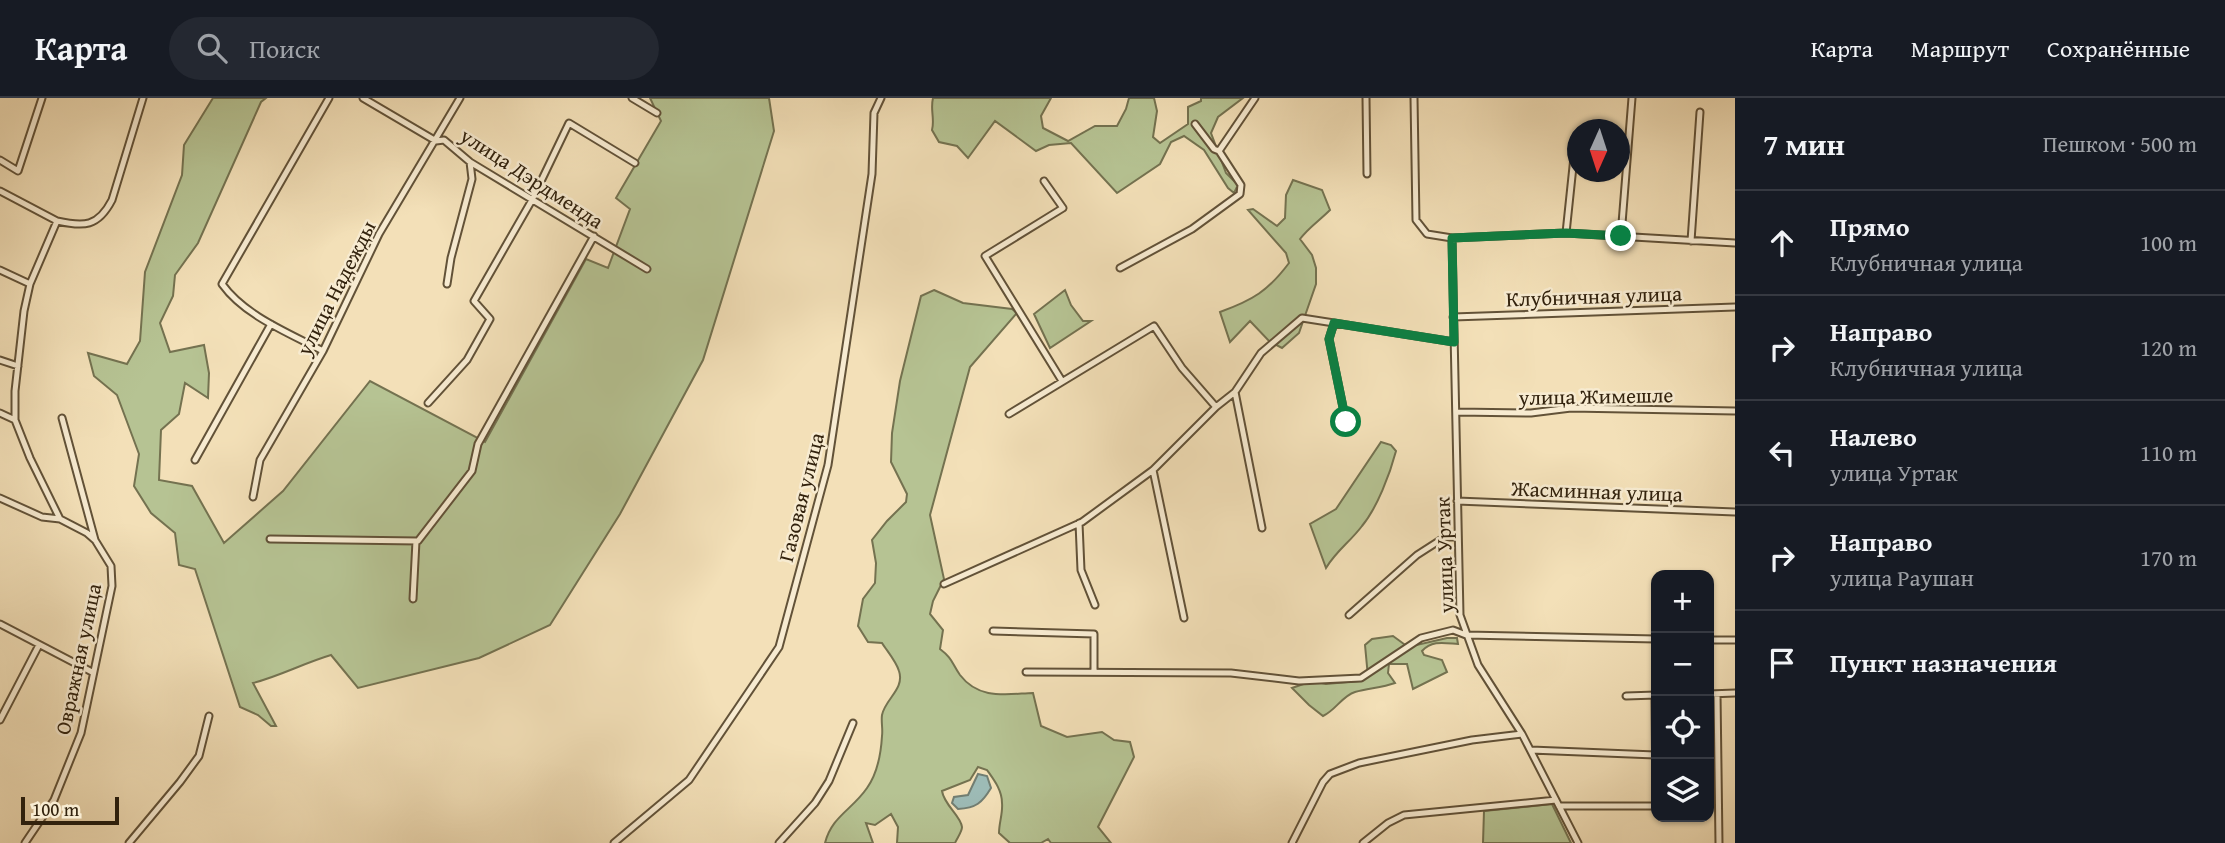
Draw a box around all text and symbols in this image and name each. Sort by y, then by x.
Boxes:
search box [169,17,659,80]
text: Карта [35,24,127,72]
icon: search [193,29,231,67]
text: Поиск [249,29,320,68]
text: Карта [1811,31,1873,66]
text: Маршрут [1911,31,2009,66]
text: Сохранённые [2047,31,2190,66]
street label: улица Дэрдменда [453,119,610,236]
north arrow [1567,119,1630,182]
text: 7 мин [1763,122,1845,166]
text: Пешком · 500 m [2043,127,2197,160]
text: Прямо [1830,207,1910,246]
street label: улица Надежды [288,215,384,362]
route end [1605,220,1636,251]
icon: ahead [1763,224,1801,262]
text: 100 m [2140,226,2197,259]
text: Клубничная улица [1830,246,2023,279]
street label: Клубничная улица [1506,277,1682,315]
text: Направо [1830,312,1932,351]
icon: right [1763,329,1801,367]
text: 120 m [2140,331,2197,364]
text: Клубничная улица [1830,351,2023,384]
street label: улица Жимешле [1517,379,1674,413]
route start [1330,406,1361,437]
text: Налево [1830,417,1917,456]
street label: Газовая улица [770,429,832,565]
icon: left [1763,434,1801,472]
text: 110 m [2140,436,2197,469]
text: улица Уртак [1830,456,1958,489]
street label: Жасминная улица [1510,472,1683,509]
street label: улица Уртак [1426,496,1462,615]
text: Направо [1830,522,1932,561]
icon: right [1763,539,1801,577]
text: 170 m [2140,541,2197,574]
text: улица Раушан [1830,561,1974,594]
map controls [1651,570,1714,822]
button: + [1651,570,1714,633]
street label: Овражная улица [47,581,109,737]
button: − [1651,633,1714,696]
text: Пункт назначения [1830,643,2057,682]
icon: arrive [1763,644,1801,682]
button: locate [1651,696,1714,759]
button: layers [1651,759,1714,822]
scale bar [21,794,119,826]
text: 100 m [32,795,79,823]

